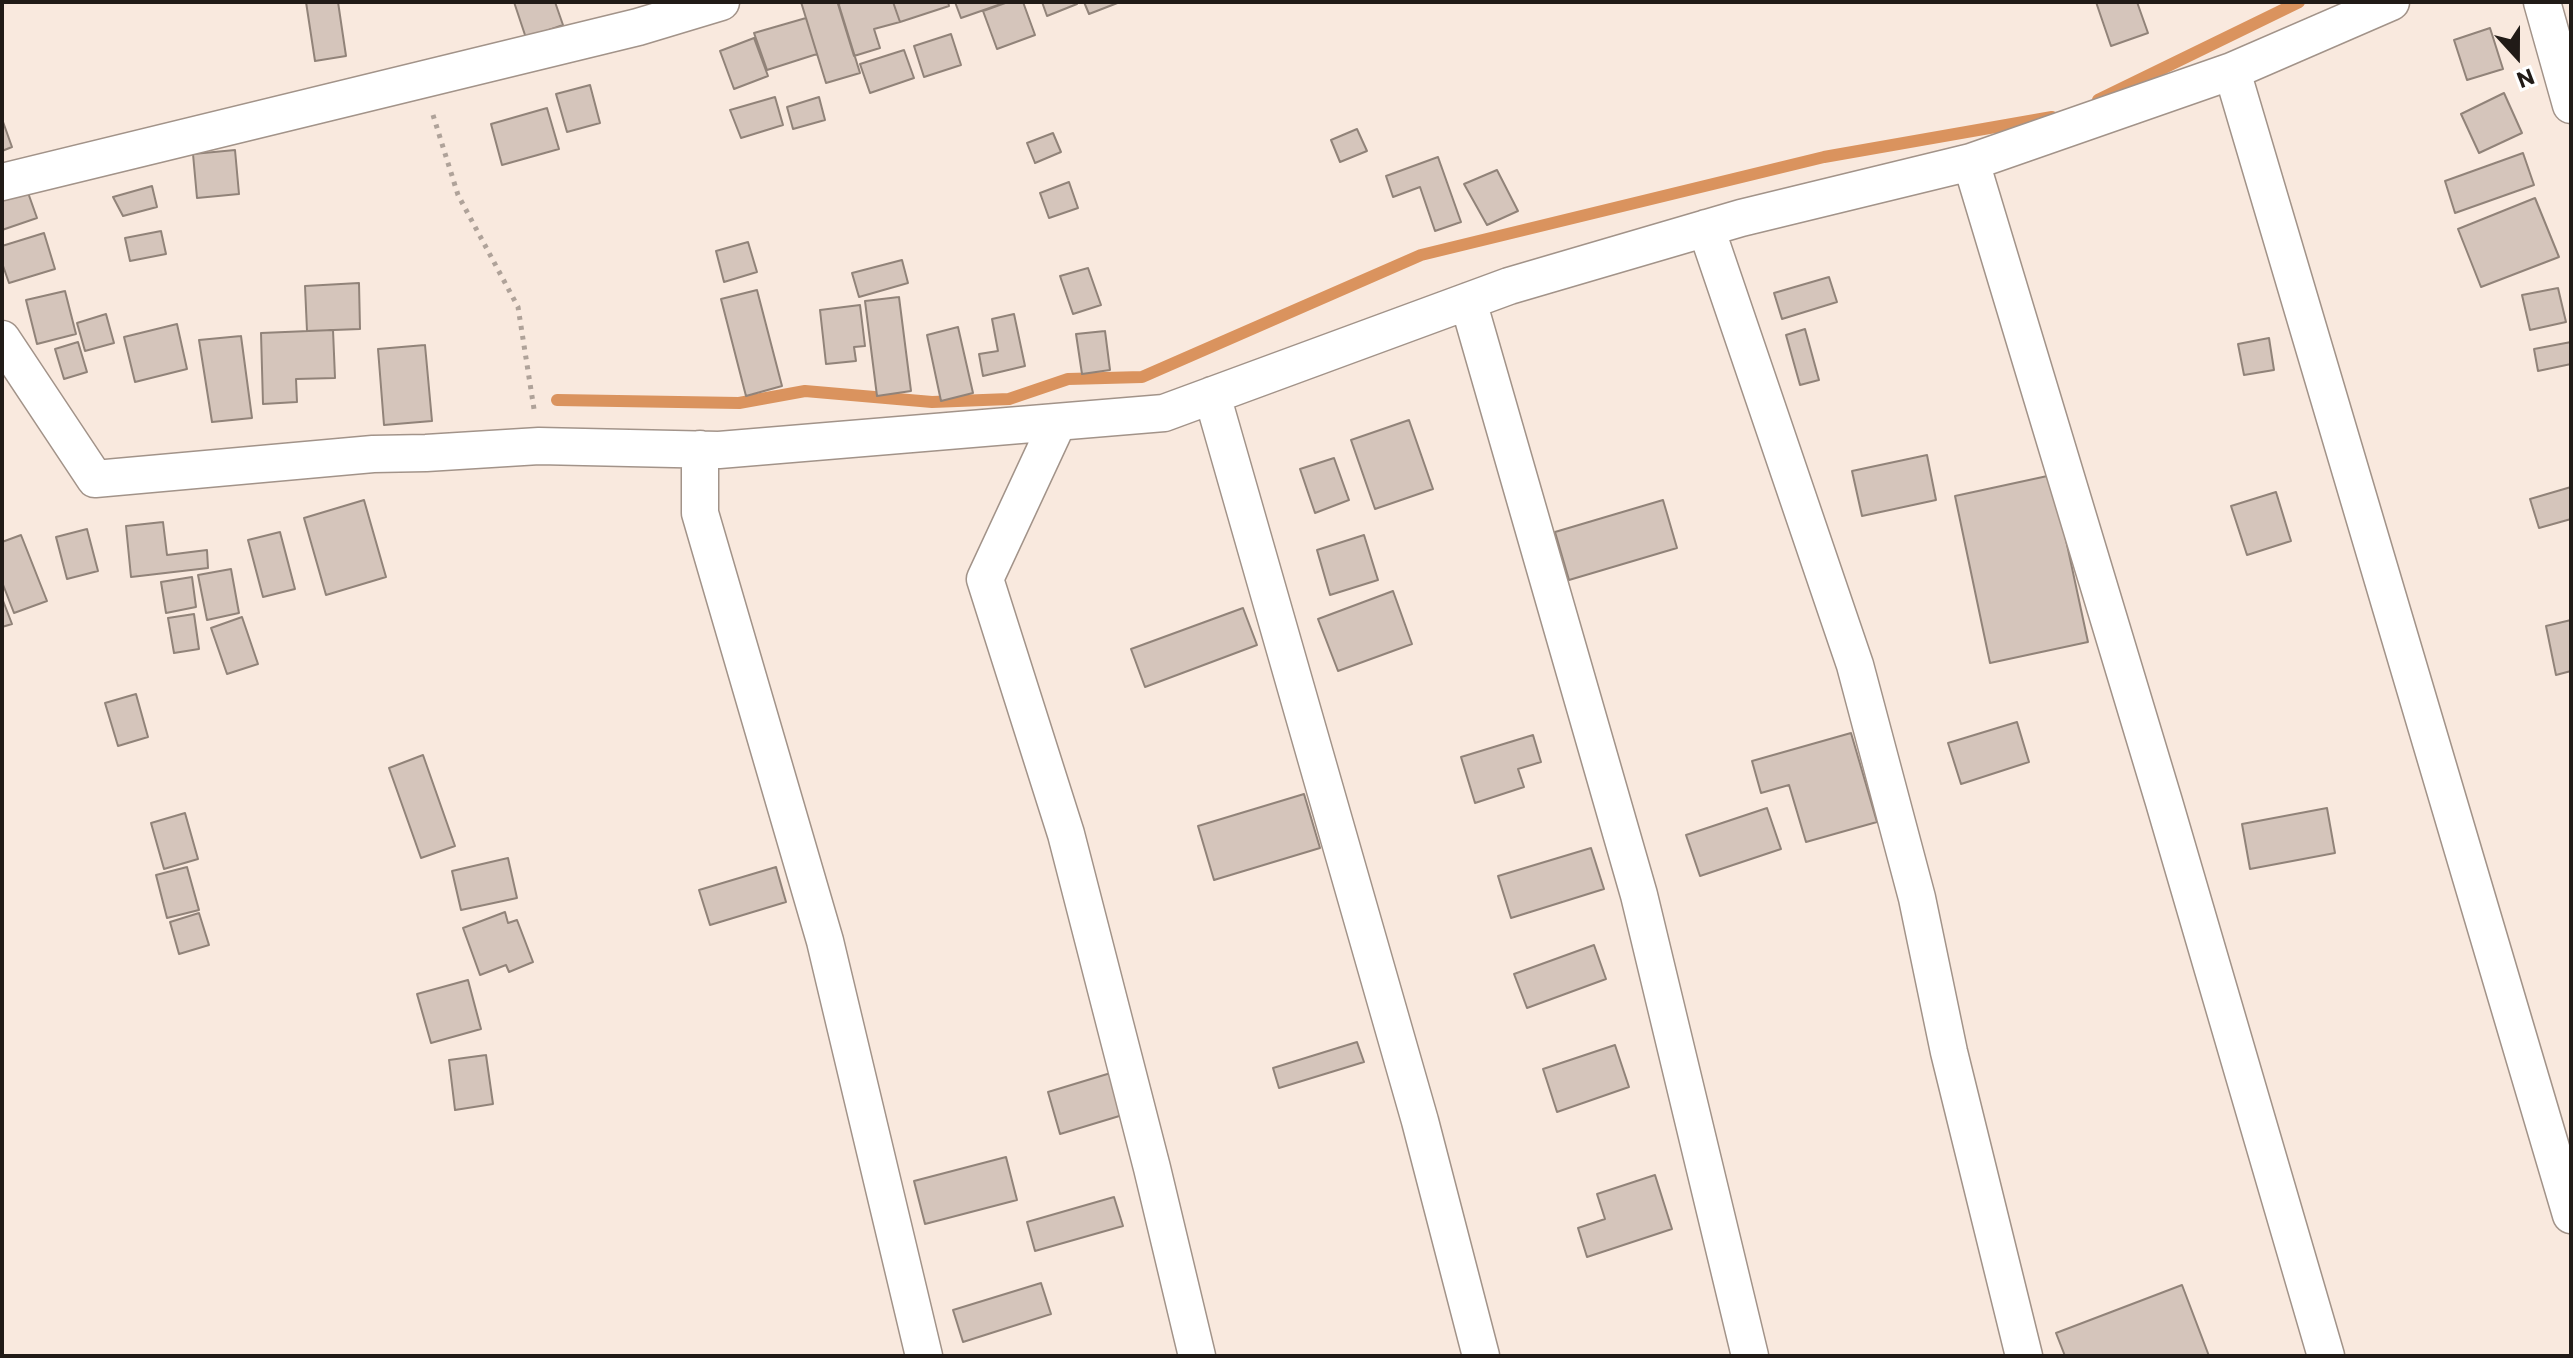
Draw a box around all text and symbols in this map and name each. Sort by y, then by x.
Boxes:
north arrow [2477,16,2557,96]
text: N [2513,63,2538,94]

